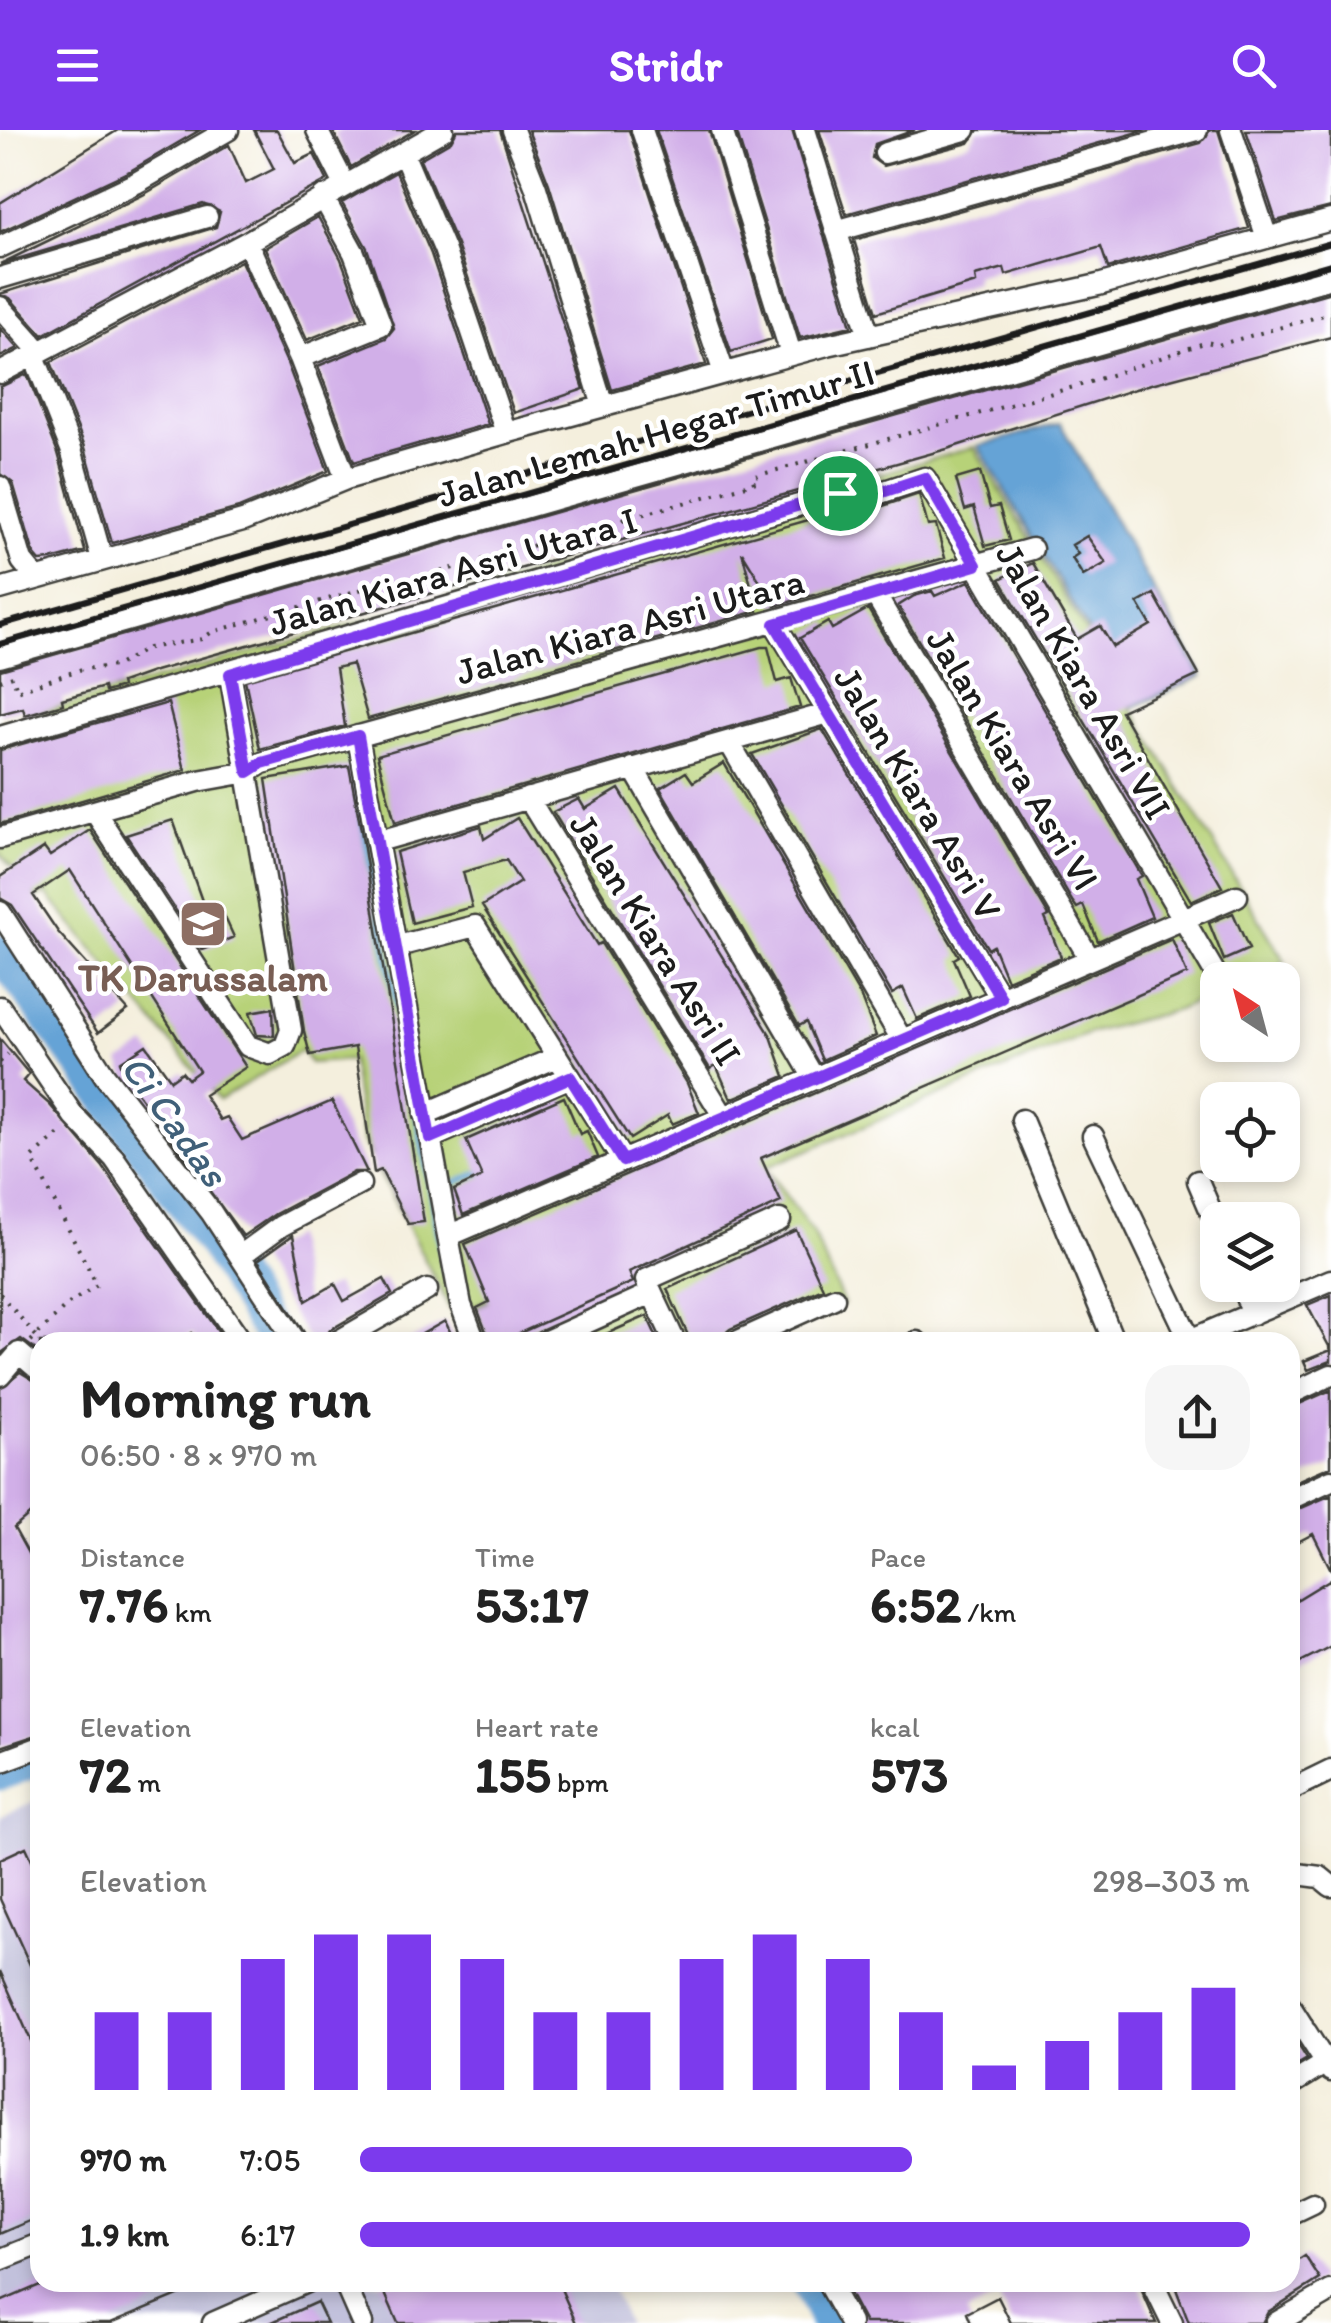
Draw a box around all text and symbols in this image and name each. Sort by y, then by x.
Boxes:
icon: menu [50,38,105,93]
text: Stridr [609,38,722,92]
icon: search [1226,38,1281,93]
street label: Jalan Lemah Hegar Timur II [433,349,879,517]
pin [798,451,883,536]
icon: arrive [813,466,868,521]
street label: Jalan Kiara Asri Utara I [264,497,642,645]
street label: Jalan Kiara Asri VII [986,534,1182,828]
street label: Jalan Kiara Asri Utara [451,558,809,694]
street label: Jalan Kiara Asri VI [824,658,1012,928]
street label: Jalan Kiara Asri V [824,658,1012,928]
street label: Jalan Kiara Asri II [560,804,752,1074]
school or university icon: TK Darussalam [177,898,229,950]
place label: TK Darussalam [77,955,328,1001]
north arrow [1200,962,1300,1062]
map controls [1200,962,1300,1302]
water label: Ci Cadas [111,1045,240,1197]
button: locate [1200,1082,1300,1182]
button: layers [1200,1202,1300,1302]
text: Morning run [80,1365,371,1431]
button: share [1145,1365,1250,1470]
text: 06:50 · 8 × 970 m [80,1436,317,1474]
text: Distance [80,1540,185,1574]
text: Time [475,1540,535,1574]
text: Pace [870,1540,926,1574]
text: 7.76 [80,1574,168,1635]
text: 53:17 [475,1574,589,1635]
text: 6:52 [870,1574,961,1635]
text: km [168,1595,212,1629]
text: /km [961,1595,1016,1629]
text: Elevation [80,1710,191,1744]
text: Heart rate [475,1710,599,1744]
text: kcal [870,1710,920,1744]
text: 72 [80,1744,131,1805]
text: 155 [475,1744,551,1805]
text: 573 [870,1744,948,1805]
text: m [131,1765,161,1799]
text: bpm [551,1765,609,1799]
text: Elevation [80,1862,207,1900]
text: 298–303 m [1092,1862,1250,1900]
text: 970 m [80,2141,166,2179]
text: 7:05 [240,2141,300,2179]
text: 1.9 km [80,2216,169,2254]
text: 6:17 [240,2216,296,2254]

